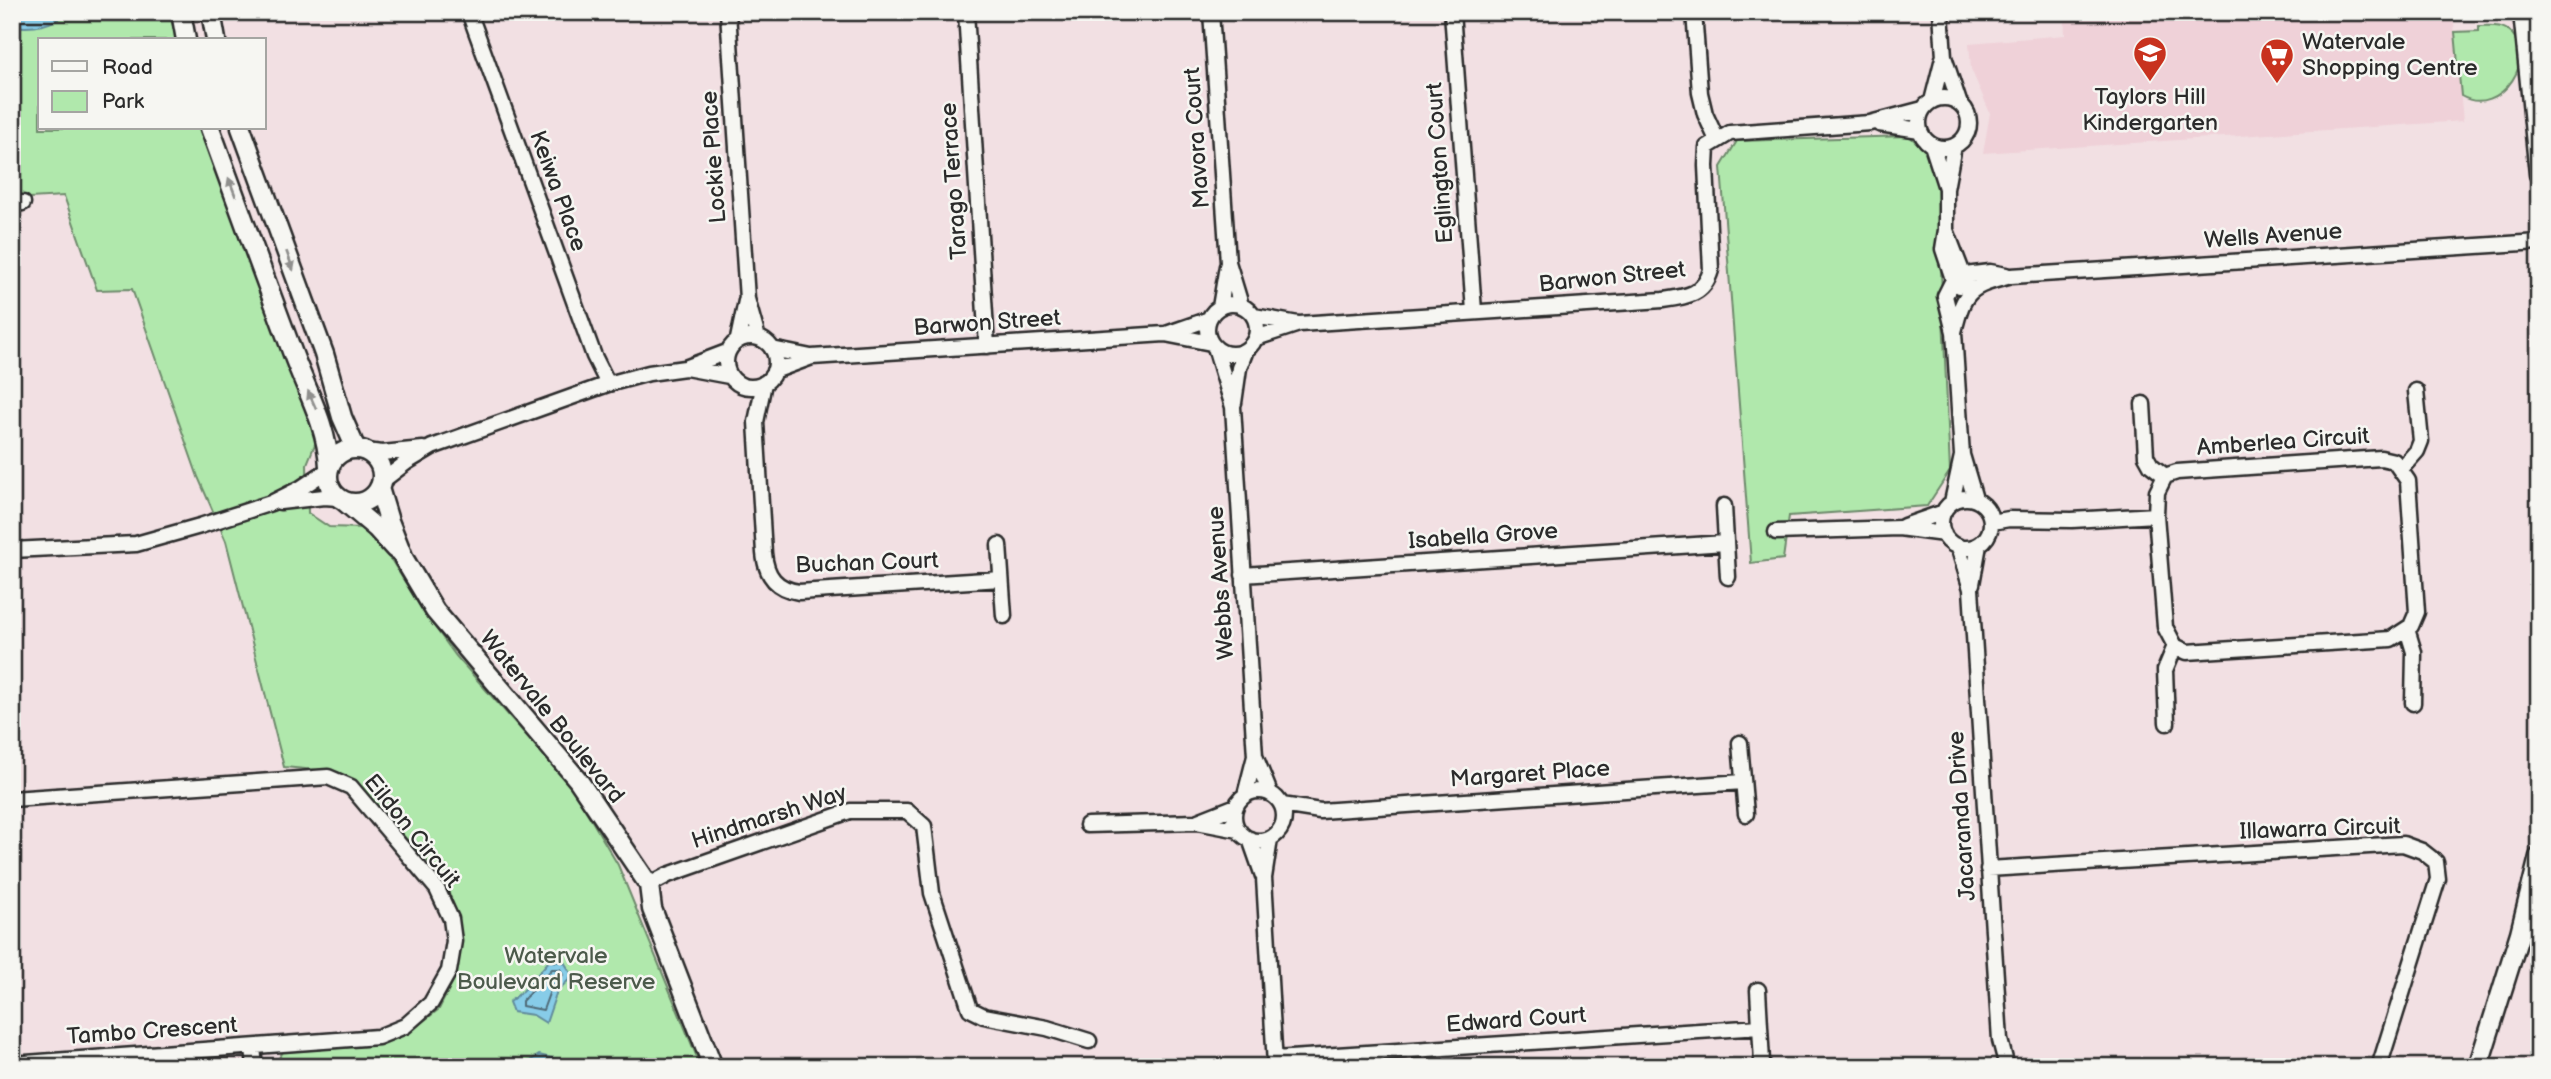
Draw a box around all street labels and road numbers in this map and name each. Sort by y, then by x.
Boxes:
street label: Mavora Court [1178,66,1216,210]
street label: Eglington Court [1420,82,1460,244]
street label: Lockie Place [695,90,733,224]
street label: Tarago Terrace [935,102,973,260]
street label: Keiwa Place [523,127,593,255]
street label: Wells Avenue [2203,217,2343,255]
street label: Barwon Street [1537,255,1687,299]
street label: Barwon Street [913,304,1061,342]
street label: Amberlea Circuit [2196,422,2370,462]
street label: Webbs Avenue [1202,505,1240,661]
street label: Isabella Grove [1407,517,1559,555]
street label: Buchan Court [795,547,939,579]
street label: Watervale Boulevard [474,625,630,809]
street label: Jacaranda Drive [1942,730,1982,902]
street label: Margaret Place [1449,754,1611,794]
street label: Eildon Circuit [358,769,466,893]
street label: Hindmarsh Way [688,779,851,855]
street label: Illawarra Circuit [2239,812,2401,846]
street label: Edward Court [1445,1001,1587,1039]
street label: Tambo Crescent [66,1011,238,1051]

